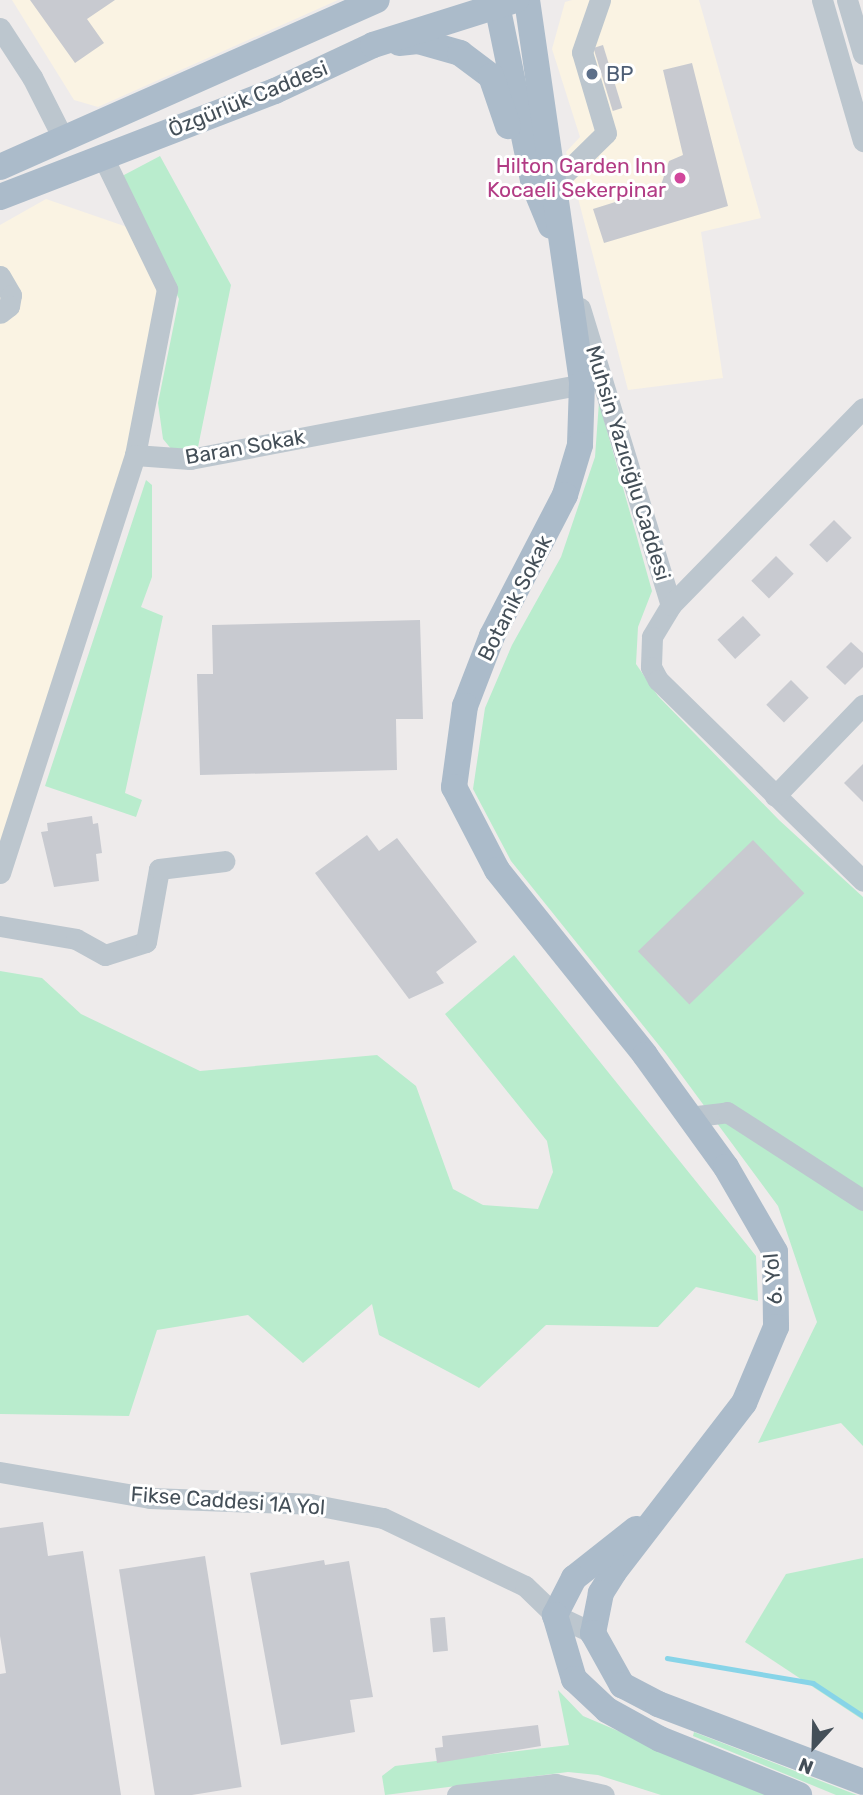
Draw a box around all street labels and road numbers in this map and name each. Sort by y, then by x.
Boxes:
street label: Özgürlük Caddesi [165,56,331,142]
street label: Muhsin Yazıcığlu Caddesi [580,342,676,584]
street label: Baran Sokak [183,424,307,470]
street label: Botanik Sokak [473,531,557,665]
street label: 6. Yol [758,1252,788,1306]
street label: Fikse Caddesi 1A Yol [129,1482,327,1520]

